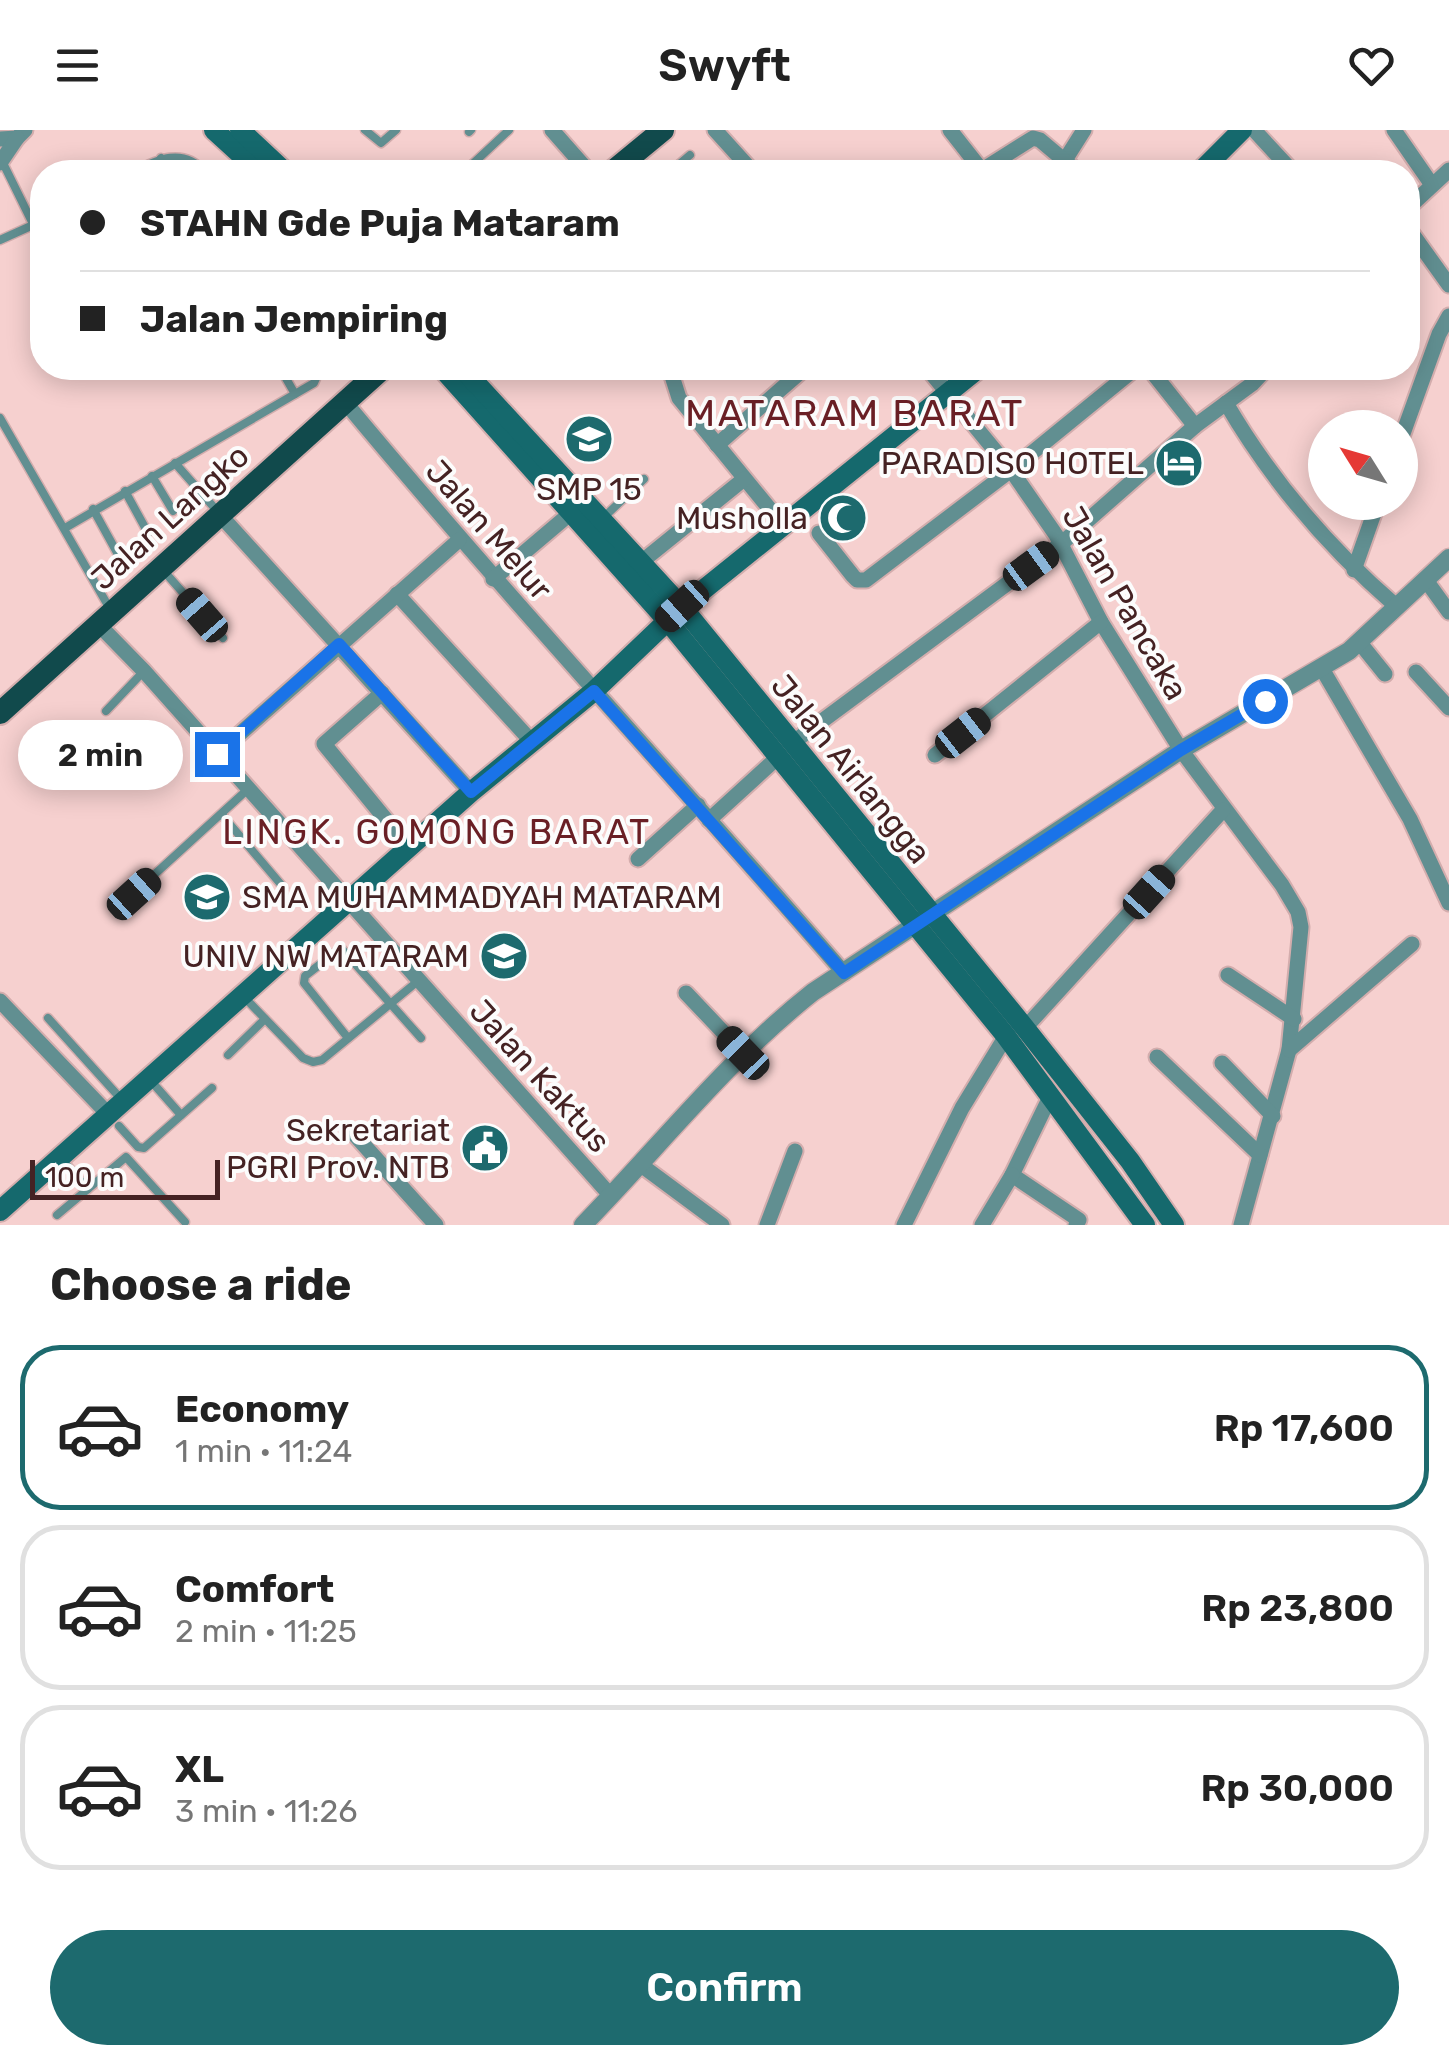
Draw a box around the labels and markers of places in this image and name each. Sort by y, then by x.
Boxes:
school or university icon: SMP 15 [563,413,615,465]
hotel icon: PARADISO HOTEL [1153,437,1205,489]
place label: PARADISO HOTEL [881,444,1144,482]
place label: SMP 15 [536,470,642,508]
mosque icon: Musholla [817,492,869,544]
place label: Musholla [676,499,808,537]
school or university icon: SMA MUHAMMADYAH MATARAM [181,871,233,923]
place label: SMA MUHAMMADYAH MATARAM [242,878,722,916]
school or university icon: UNIV NW MATARAM [478,930,530,982]
place label: UNIV NW MATARAM [183,937,469,975]
place label: Sekretariat PGRI Prov. NTB [226,1111,450,1186]
public building icon: Sekretariat PGRI Prov. NTB [459,1122,511,1174]

